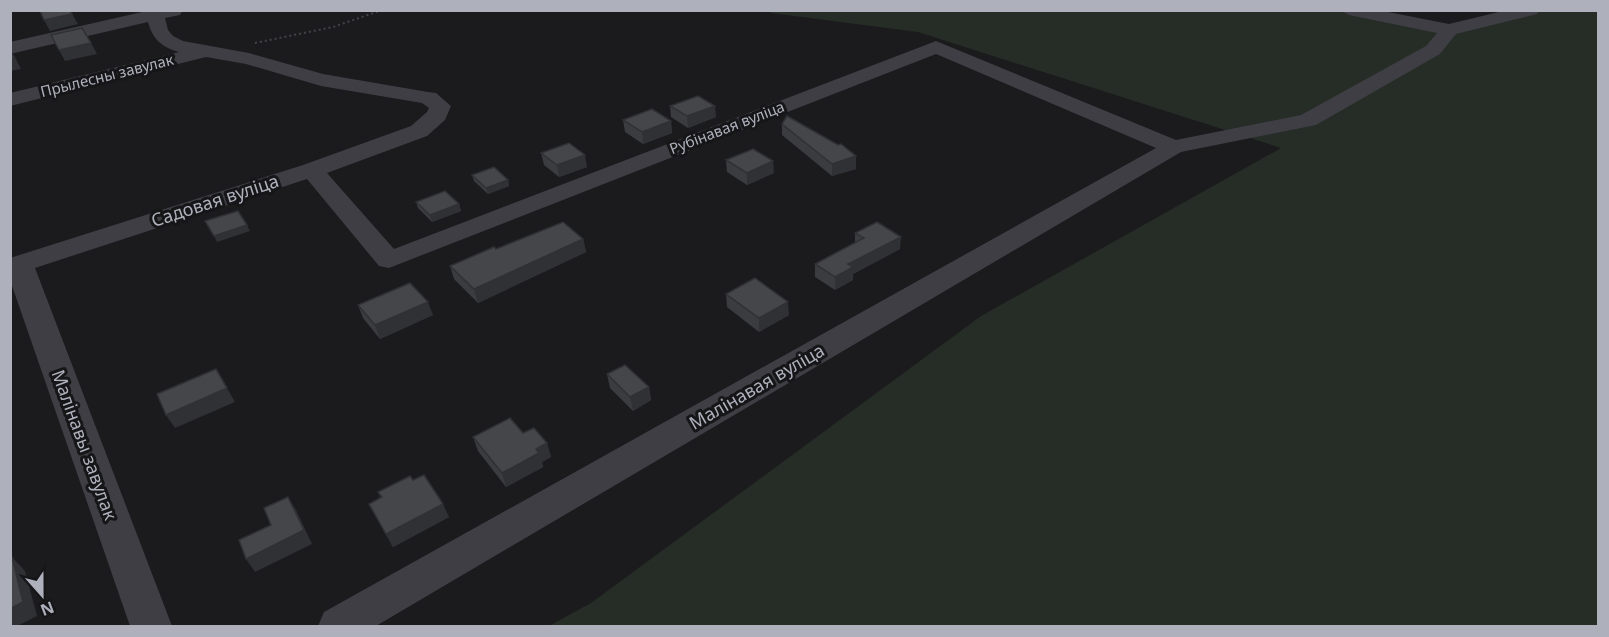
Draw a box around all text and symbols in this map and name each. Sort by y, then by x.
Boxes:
street label: Прылесны завулак [38,49,175,101]
street label: Рубінавая вуліца [666,96,787,158]
street label: Садовая вуліца [148,168,282,232]
street label: Малінавая вуліца [685,338,828,435]
street label: Малінавы завулак [47,366,123,524]
north arrow [12,565,72,625]
text: N [37,596,57,622]

